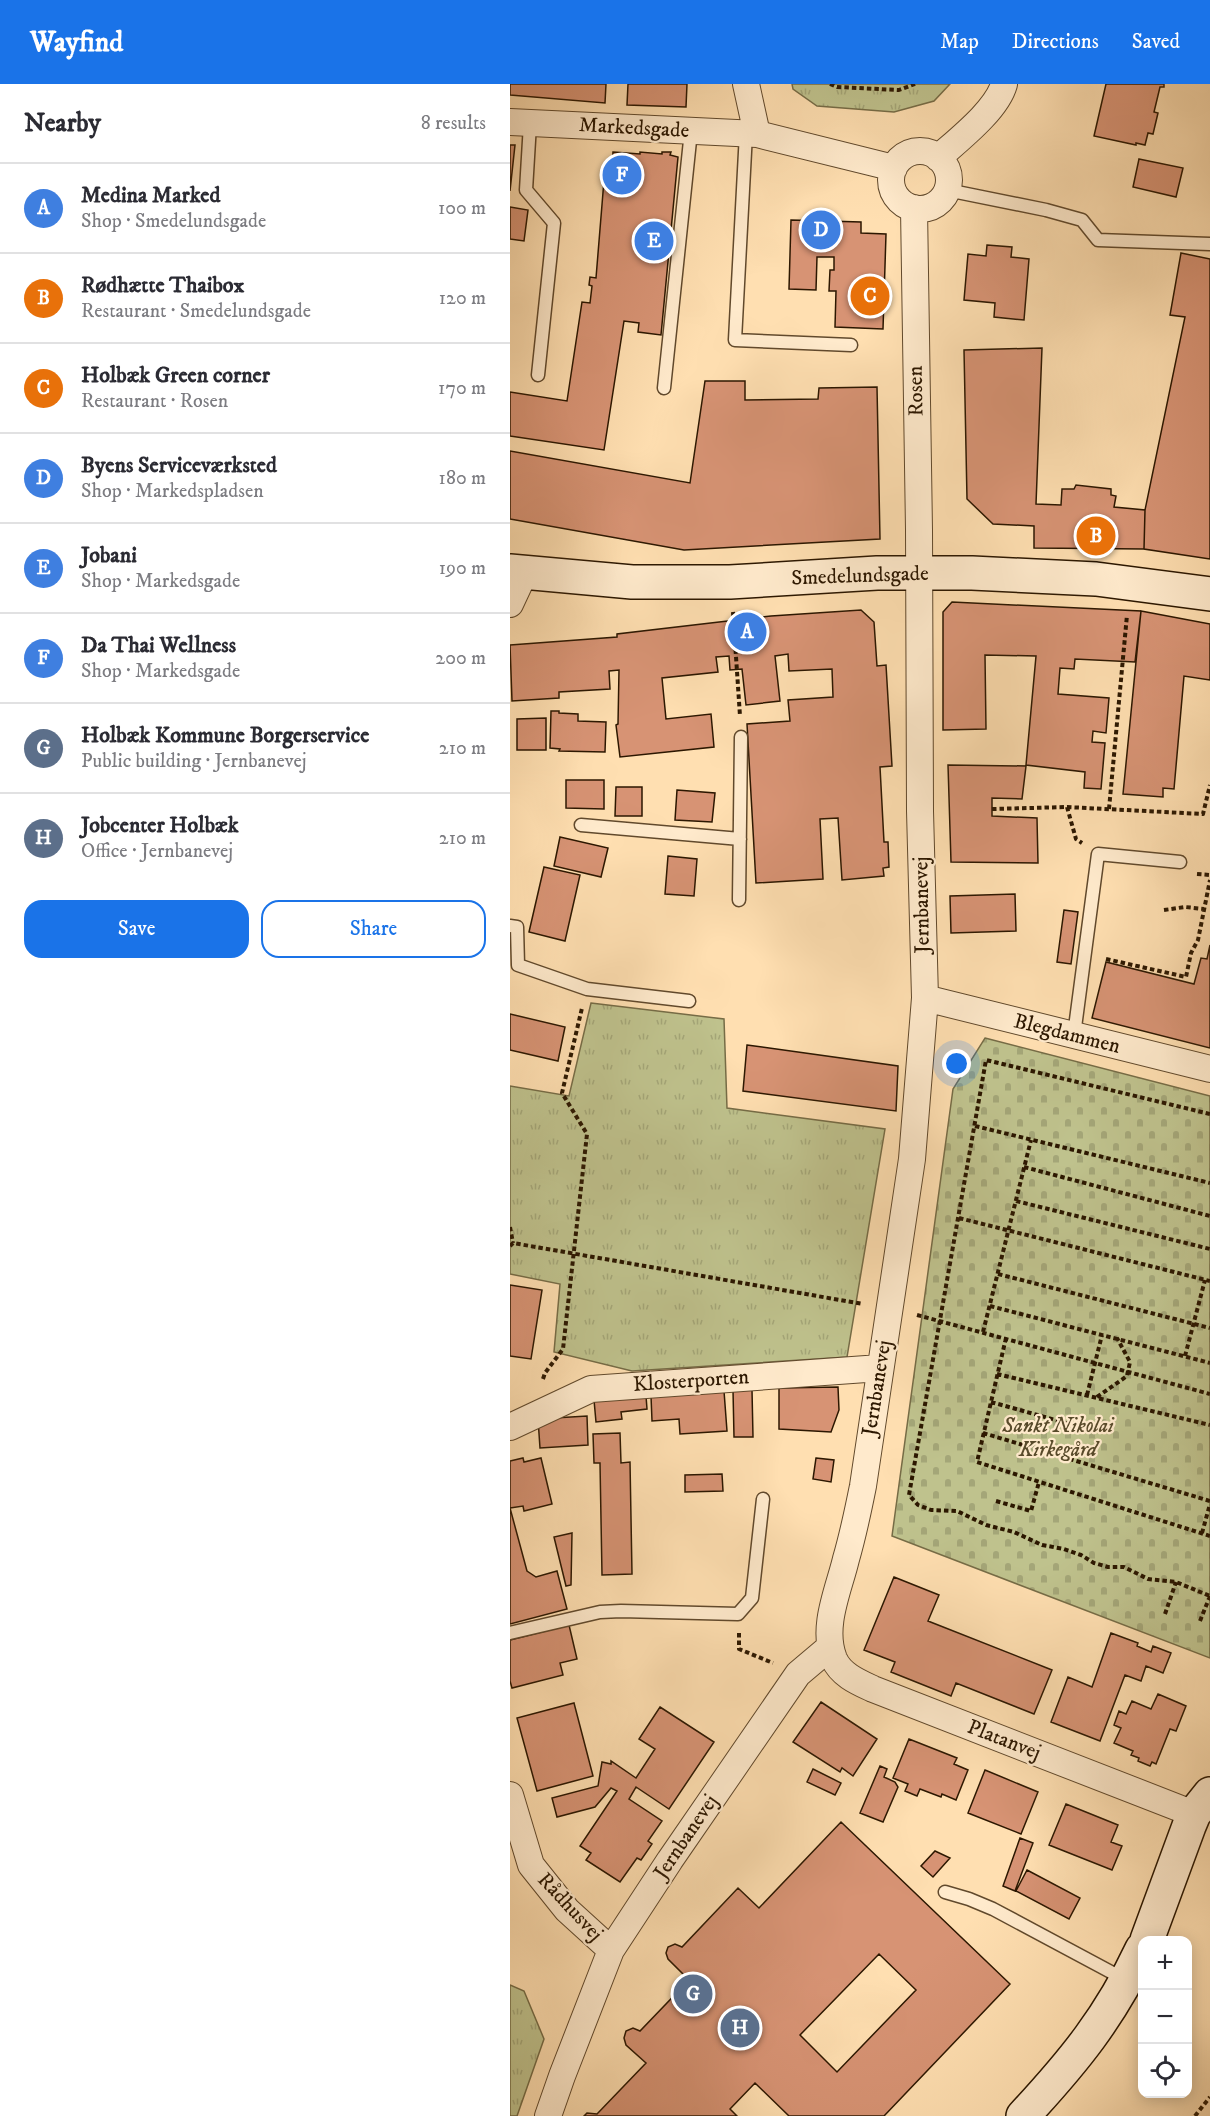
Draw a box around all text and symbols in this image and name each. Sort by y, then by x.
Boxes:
text: Wayfind [30,25,123,60]
text: Map [940,29,979,55]
text: Directions [1012,29,1099,55]
text: Saved [1132,29,1180,55]
text: Nearby [24,107,101,140]
text: 8 results [421,111,486,136]
street label: Markedsgade [578,112,690,144]
pin: F [602,152,642,197]
text: Medina Marked [81,182,220,209]
text: A [37,196,50,221]
text: 100 m [438,196,486,221]
pin: D [802,208,840,252]
text: Shop · Smedelundsgade [81,209,266,234]
pin: E [634,218,674,264]
text: Rødhætte Thaibox [81,272,244,299]
pin: C [850,274,890,318]
text: B [37,286,50,311]
text: 120 m [439,286,486,311]
text: Restaurant · Smedelundsgade [81,299,311,324]
text: Holbæk Green corner [81,362,270,389]
street label: Rosen [903,365,929,417]
text: C [37,376,50,401]
text: 170 m [438,376,486,401]
text: Restaurant · Rosen [81,389,228,414]
text: Byens Serviceværksted [81,452,277,479]
text: D [36,466,51,491]
text: 180 m [439,466,486,491]
text: Shop · Markedspladsen [81,479,264,504]
pin: B [1076,514,1116,558]
text: Jobani [81,542,137,569]
text: E [36,556,51,581]
text: 190 m [439,556,486,581]
street label: Smedelundsgade [791,561,930,591]
text: Shop · Markedsgade [81,569,240,594]
pin: A [728,610,766,654]
text: Da Thai Wellness [81,632,236,659]
text: F [37,646,50,671]
text: 200 m [435,646,486,671]
text: Shop · Markedsgade [81,659,240,684]
text: Holbæk Kommune Borgerservice [81,722,369,749]
text: G [37,736,50,761]
text: 210 m [439,736,486,761]
text: Public building · Jernbanevej [81,749,307,774]
text: Jobcenter Holbæk [81,812,239,839]
text: H [35,826,52,851]
text: 210 m [439,826,486,851]
text: Office · Jernbanevej [81,839,233,864]
street label: Jernbanevej [908,856,936,956]
button: Save [24,900,249,958]
button: Share [261,900,486,958]
street label: Blegdammen [1011,1008,1123,1060]
your location [942,1049,971,1078]
street label: Jernbanevej [856,1338,897,1440]
street label: Klosterporten [632,1364,750,1398]
park label: Sankt Nikolai Kirkegård [1001,1413,1115,1463]
street label: Platanvej [963,1714,1045,1766]
street label: Jernbanevej [647,1790,724,1886]
street label: Rådhusvej [532,1867,608,1947]
map controls [1138,1936,1192,2098]
button: + [1138,1936,1192,1990]
pin: G [674,1972,712,2016]
button: − [1138,1990,1192,2044]
pin: H [720,2006,760,2050]
button: locate [1138,2044,1192,2098]

